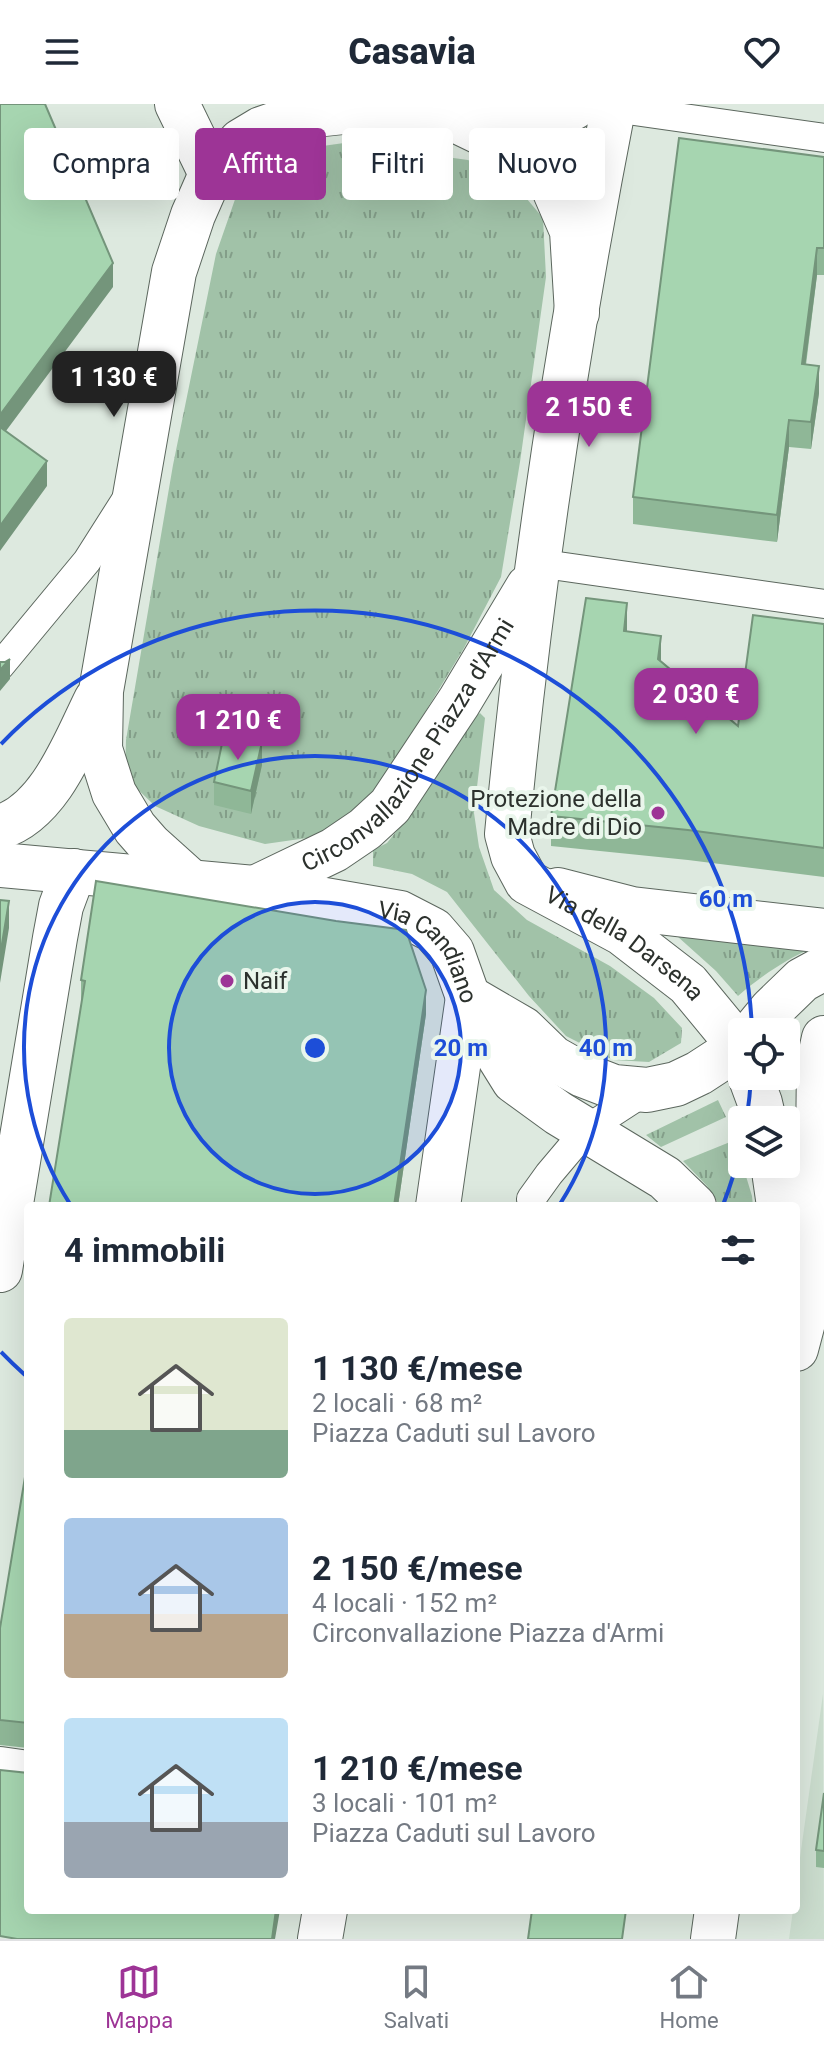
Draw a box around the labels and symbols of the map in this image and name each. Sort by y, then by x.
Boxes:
pin: 1 130 € [40,351,188,419]
pin: 2 150 € [515,381,663,449]
street label: Circonvallazione Piazza d'Armi [297,613,520,878]
pin: 2 030 € [622,668,770,736]
pin: 1 210 € [164,694,312,762]
place label: Protezione della Madre di Dio [470,785,642,841]
marker: Protezione della Madre di Dio [649,804,667,822]
street label: Via della Darsena [540,880,710,1006]
text: 60 m [699,885,753,913]
street label: Via Candiano [376,895,483,1007]
place label: Naif [243,967,288,995]
marker: Naif [218,972,236,990]
centre of rings [301,1034,329,1062]
text: 20 m [434,1034,488,1062]
text: 40 m [579,1034,633,1062]

